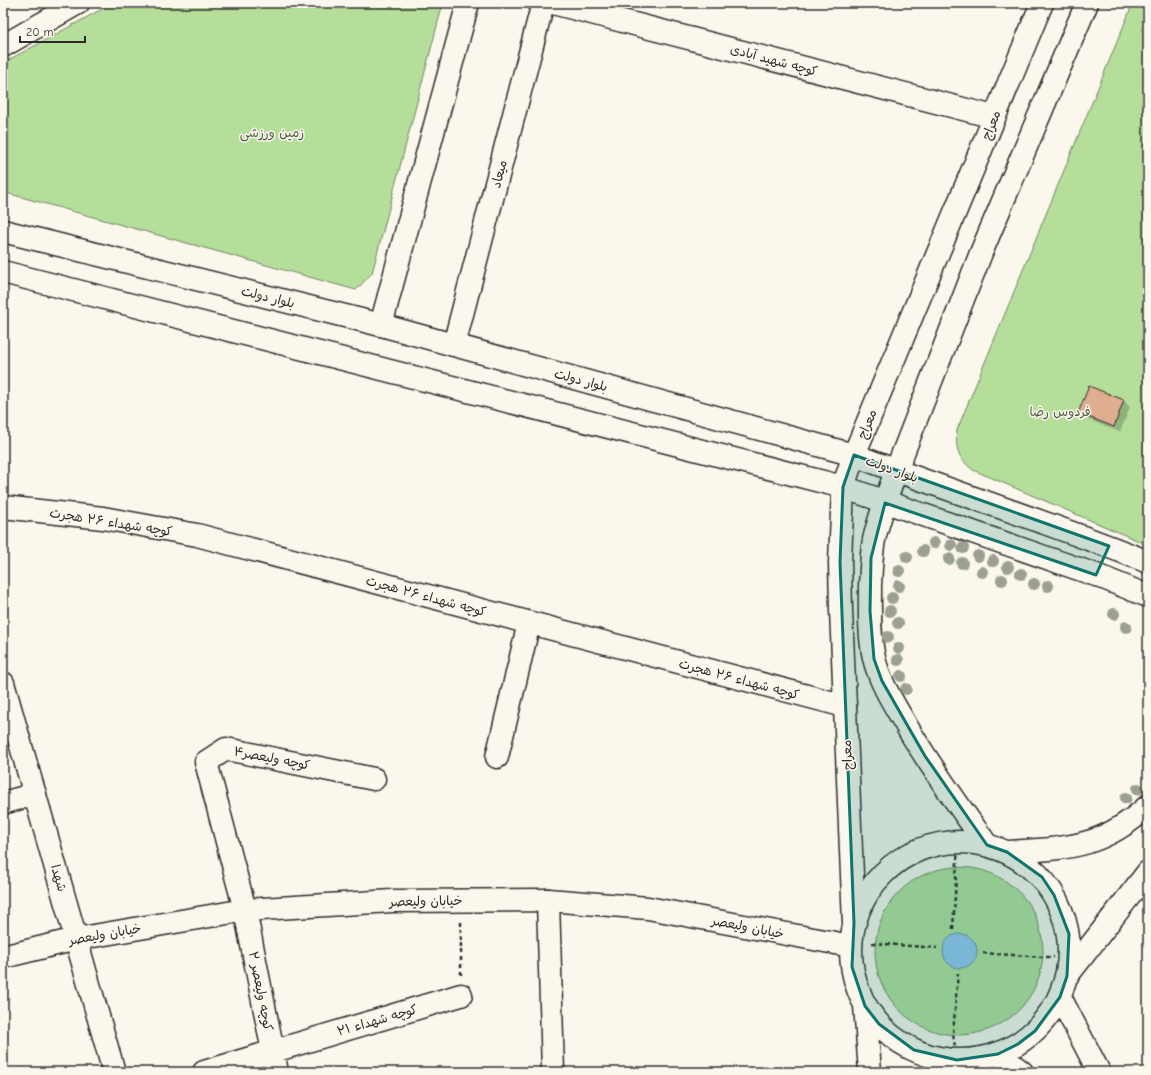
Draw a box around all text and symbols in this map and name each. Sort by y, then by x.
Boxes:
scale bar [20,18,85,44]
text: 20 m [26,25,54,39]
street label: کوچه شهید آبادی [728,41,820,80]
street label: معراج [978,108,1006,143]
park label: زمین ورزشی [240,125,304,142]
street label: میعاد [488,158,511,190]
street label: بلوار دولت [240,283,296,312]
street label: بلوار دولت [552,366,609,395]
park label: فردوس رضا [1029,404,1091,420]
street label: معراج [854,407,882,442]
street label: بلوار دولت [863,453,920,486]
street label: کوچه شهداء ۲۶ هجرت [48,505,174,540]
street label: کوچه شهداء ۲۶ هجرت [364,573,488,620]
street label: کوچه شهداء ۲۶ هجرت [677,656,801,703]
street label: معراج [839,739,857,770]
street label: کوچه ولیعصر۴ [232,743,312,774]
street label: شهدا [48,863,70,893]
street label: خیابان ولیعصر [388,893,463,910]
street label: خیابان ولیعصر [709,912,785,942]
street label: خیابان ولیعصر [67,920,143,949]
street label: کوچه ولیعصر ۲ [245,950,276,1033]
street label: کوچه شهداء ۲۱ [335,1001,420,1040]

